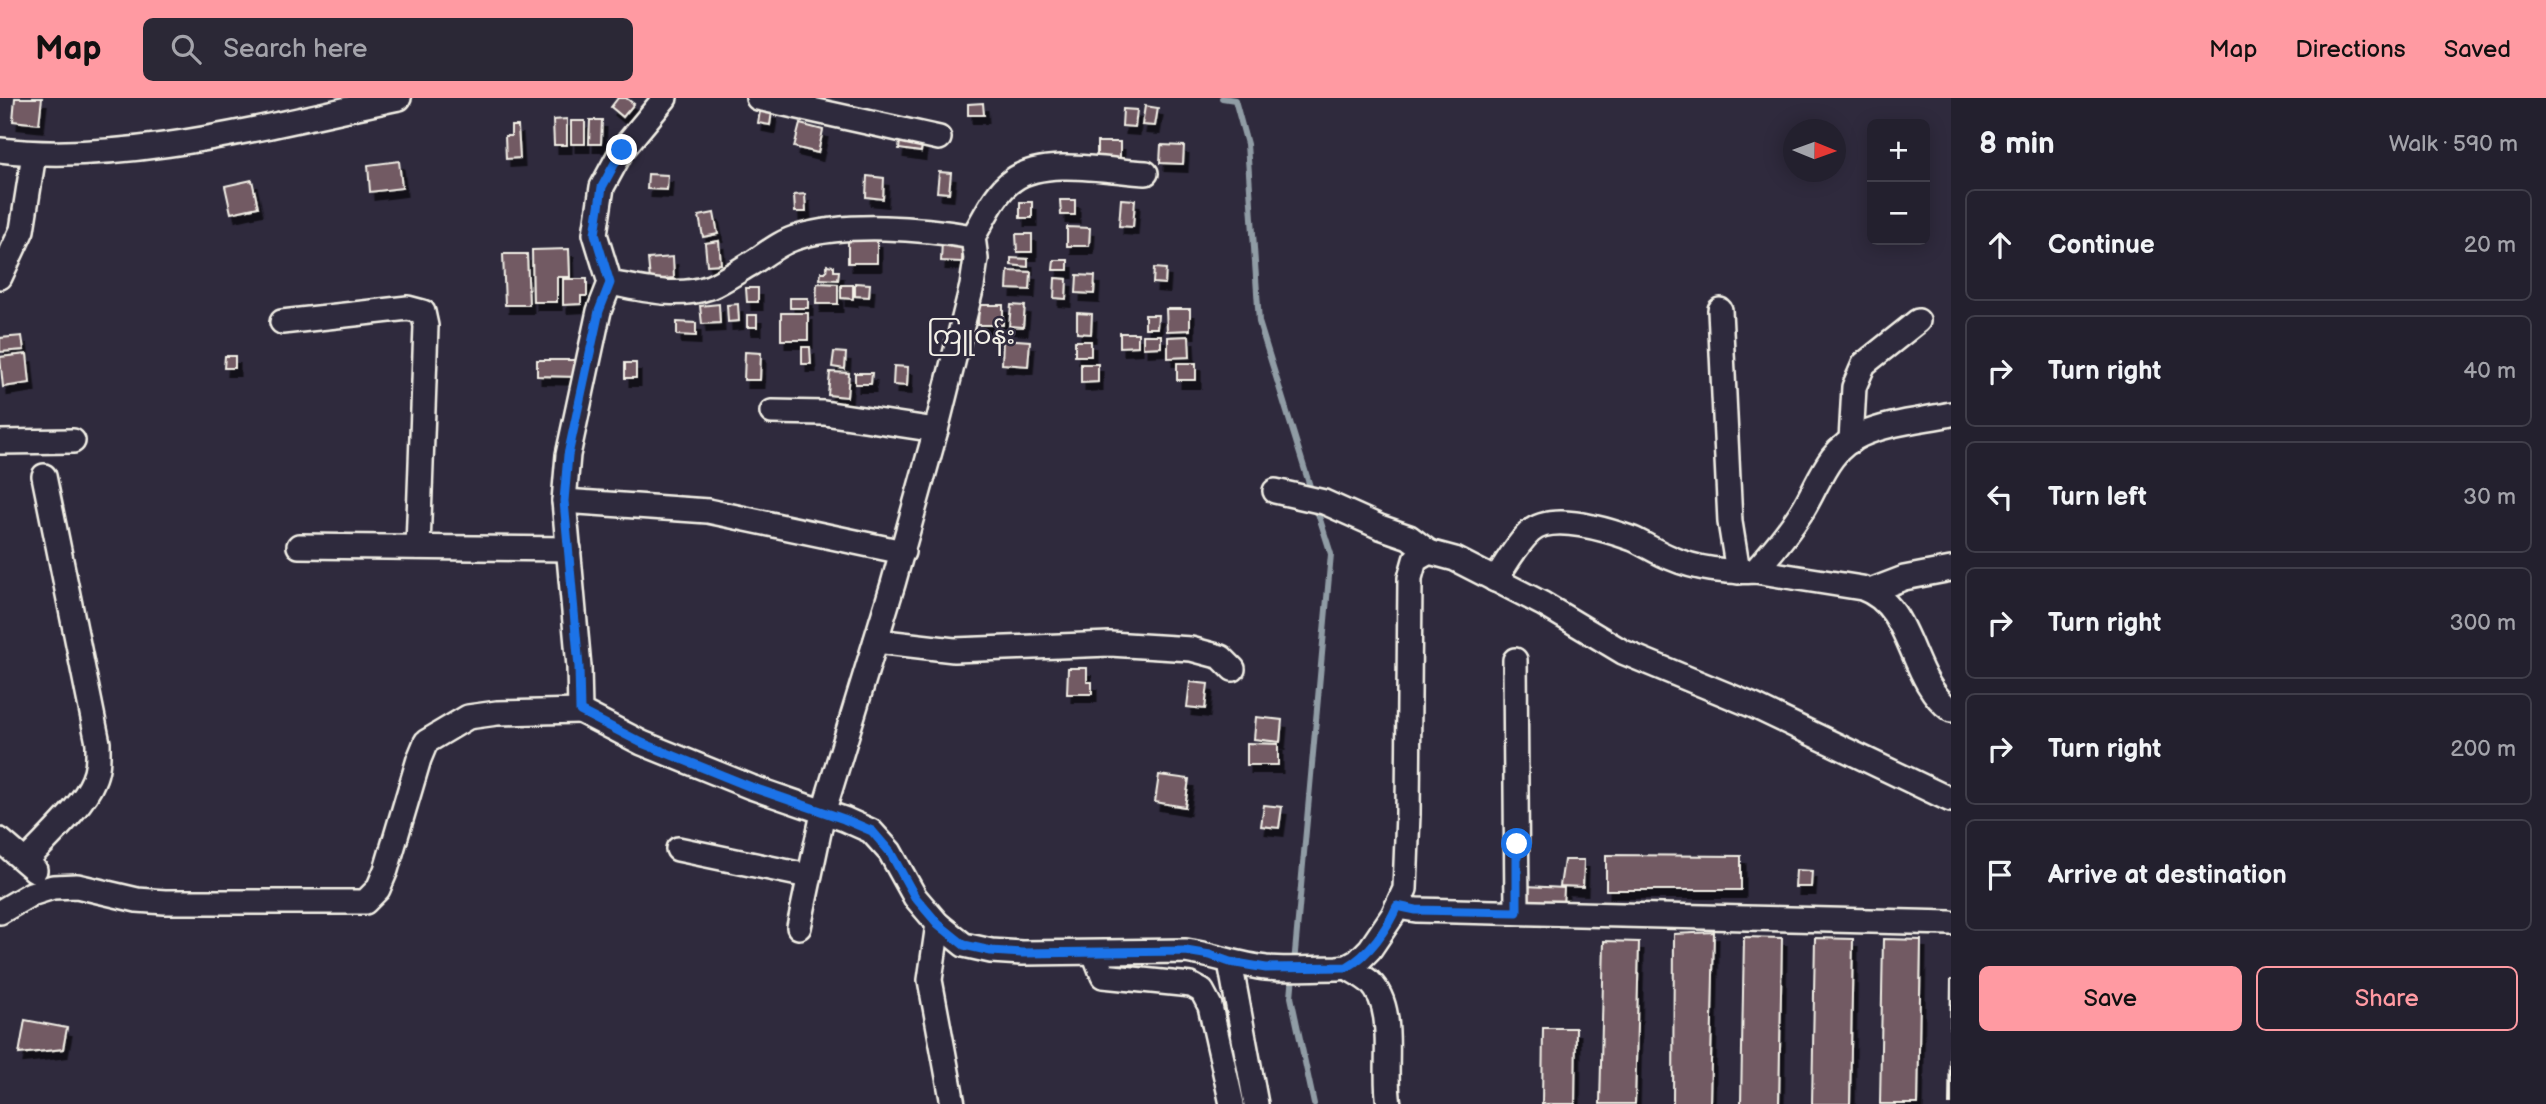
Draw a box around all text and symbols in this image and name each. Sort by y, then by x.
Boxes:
search box [143,18,633,81]
text: Map [35,29,101,69]
icon: search [167,30,205,68]
text: Search here [223,34,367,65]
text: Map [2209,35,2257,64]
text: Directions [2295,35,2406,64]
text: Saved [2444,35,2511,64]
north arrow [1783,119,1846,182]
map controls [1867,119,1930,245]
button: + [1867,119,1930,182]
text: 8 min [1979,126,2055,162]
text: Walk · 590 m [2389,130,2518,158]
route end [606,134,637,165]
button: − [1867,182,1930,245]
icon: ahead [1981,226,2019,264]
text: Continue [2048,230,2155,261]
text: 20 m [2464,231,2516,259]
district label: ကြူဝန်း [927,318,1015,356]
icon: right [1981,352,2019,390]
text: Turn right [2048,356,2161,387]
text: 40 m [2463,357,2516,385]
icon: left [1981,478,2019,516]
text: Turn left [2048,482,2147,513]
text: 30 m [2463,483,2516,511]
icon: right [1981,604,2019,642]
text: Turn right [2048,608,2161,639]
text: 300 m [2450,609,2516,637]
icon: right [1981,730,2019,768]
text: Turn right [2048,734,2161,765]
text: 200 m [2450,735,2516,763]
route start [1501,828,1532,859]
icon: arrive [1981,856,2019,894]
text: Arrive at destination [2048,860,2287,891]
button: Save [1979,966,2242,1031]
button: Share [2256,966,2518,1031]

